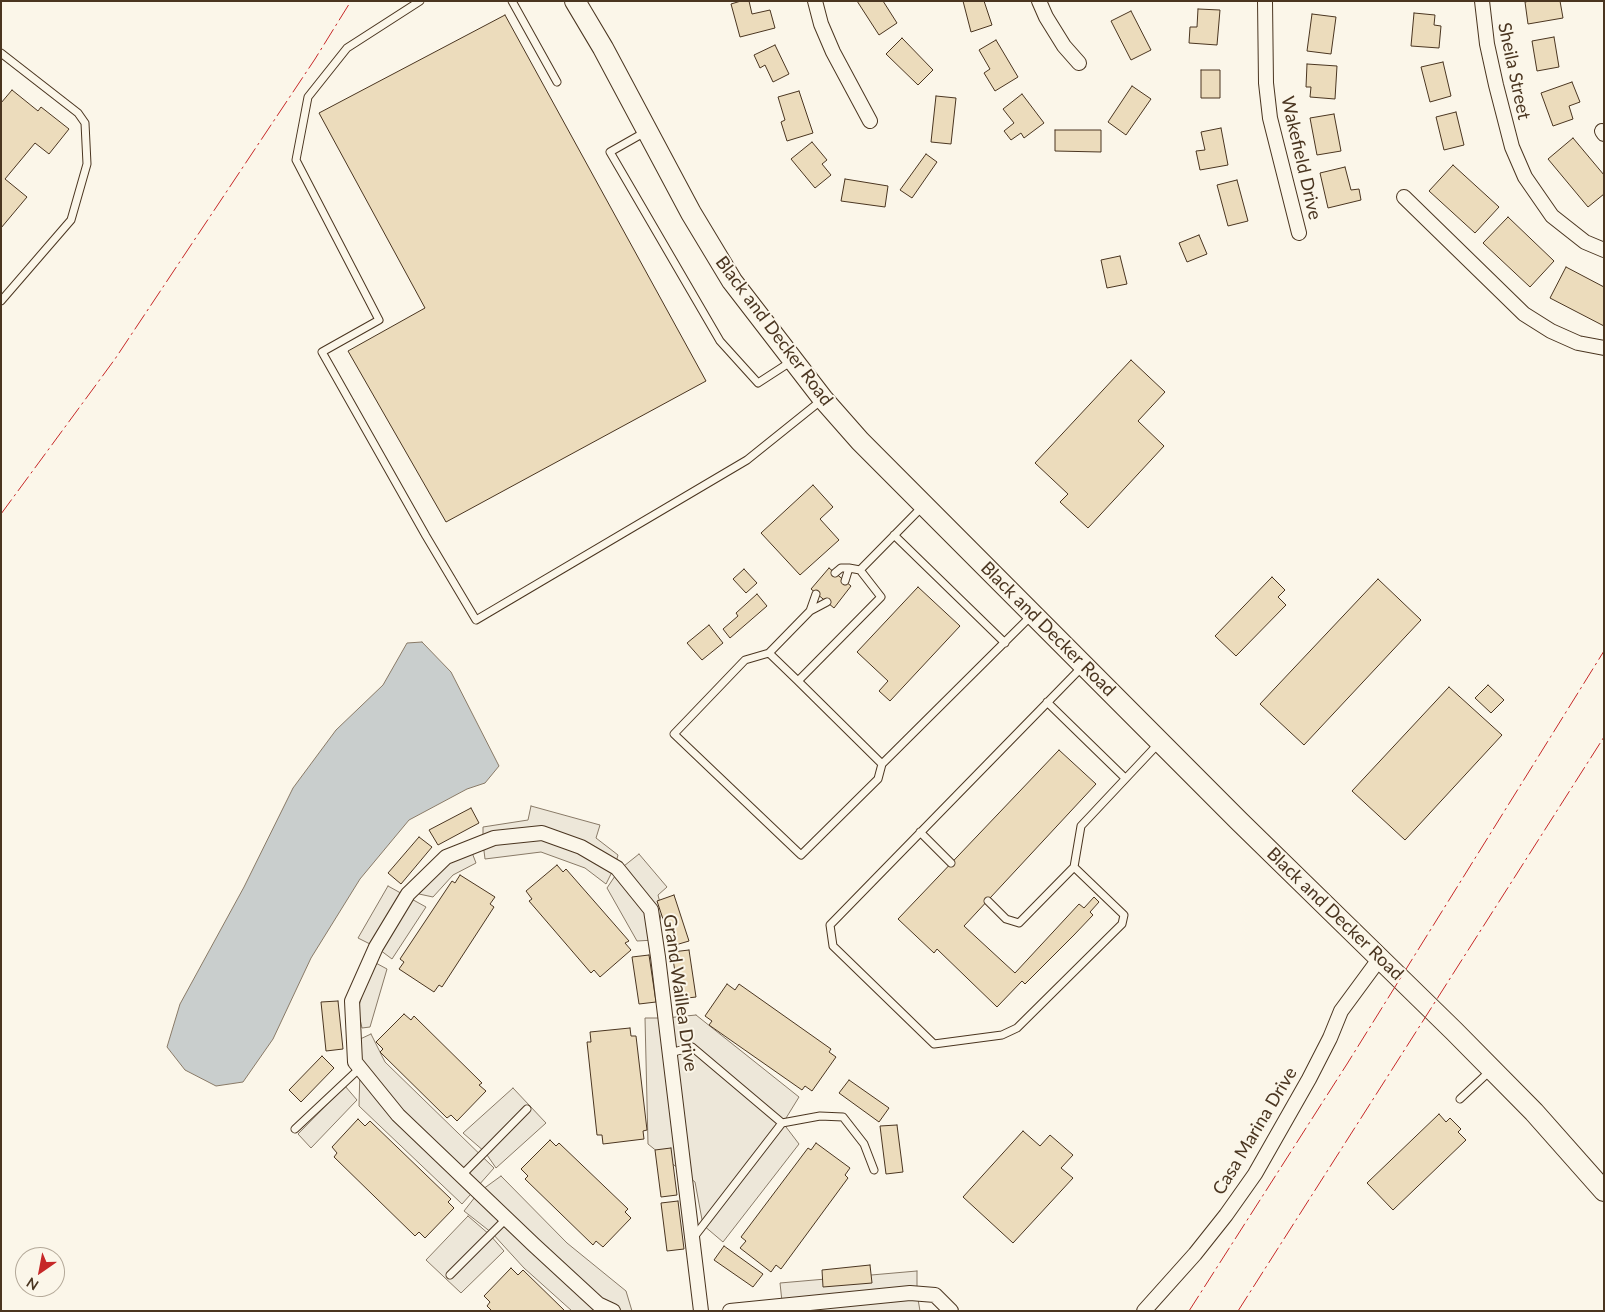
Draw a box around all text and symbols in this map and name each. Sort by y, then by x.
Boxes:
street label: Sheila Street [1493,20,1535,122]
street label: Wakefield Drive [1276,94,1326,222]
street label: Black and Decker Road [711,252,837,410]
street label: Black and Decker Road [976,557,1120,701]
street label: Black and Decker Road [1262,843,1408,985]
street label: Grand Waillea Drive [658,913,702,1073]
street label: Casa Marina Drive [1208,1063,1302,1199]
north arrow [15,1247,65,1297]
text: N [23,1274,41,1294]

